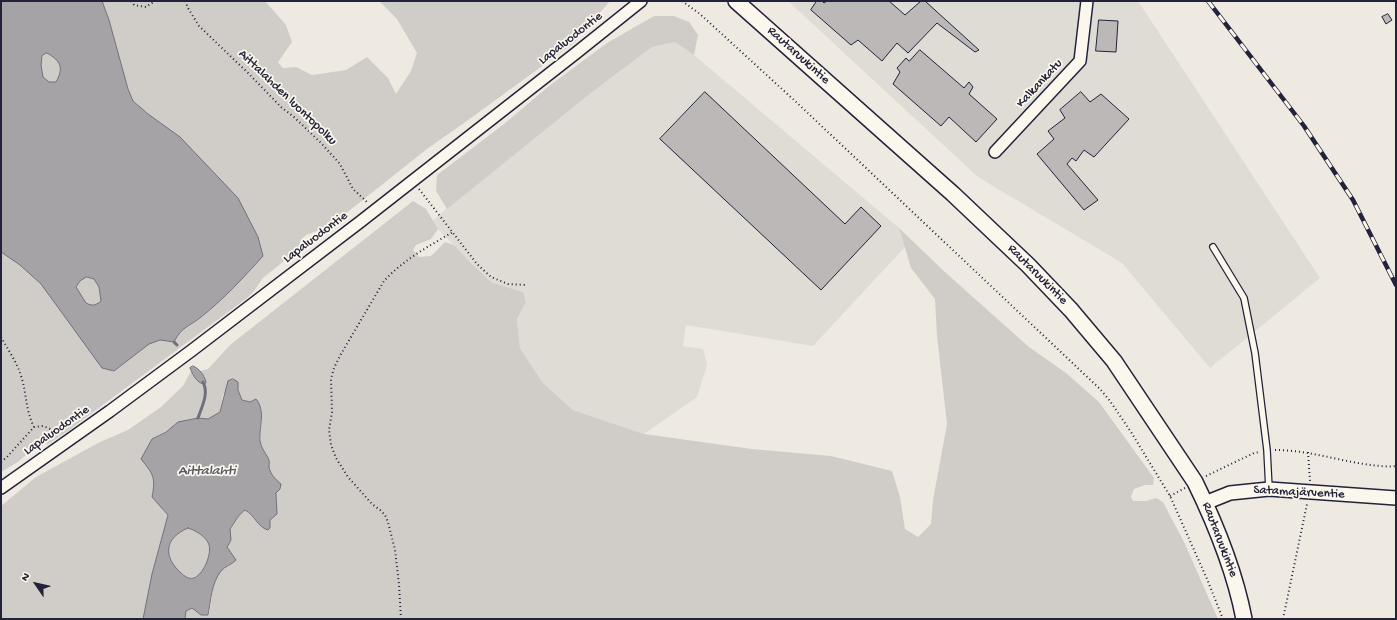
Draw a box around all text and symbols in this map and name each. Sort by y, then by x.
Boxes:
street label: Lapaluodontie [536,9,606,69]
street label: Rautaruukintie [763,24,833,88]
street label: Aittalahden luontopolku [235,47,339,149]
street label: Kalkankatu [1014,56,1066,112]
street label: Lapaluodontie [281,209,351,267]
street label: Rautaruukintie [1004,242,1070,308]
street label: Lapaluodontie [21,403,93,459]
water label: Aittalahti [178,464,236,480]
street label: Satamajärventie [1253,483,1345,503]
street label: Rautaruukintie [1198,500,1240,580]
north arrow [16,564,56,604]
text: N [19,571,33,584]

